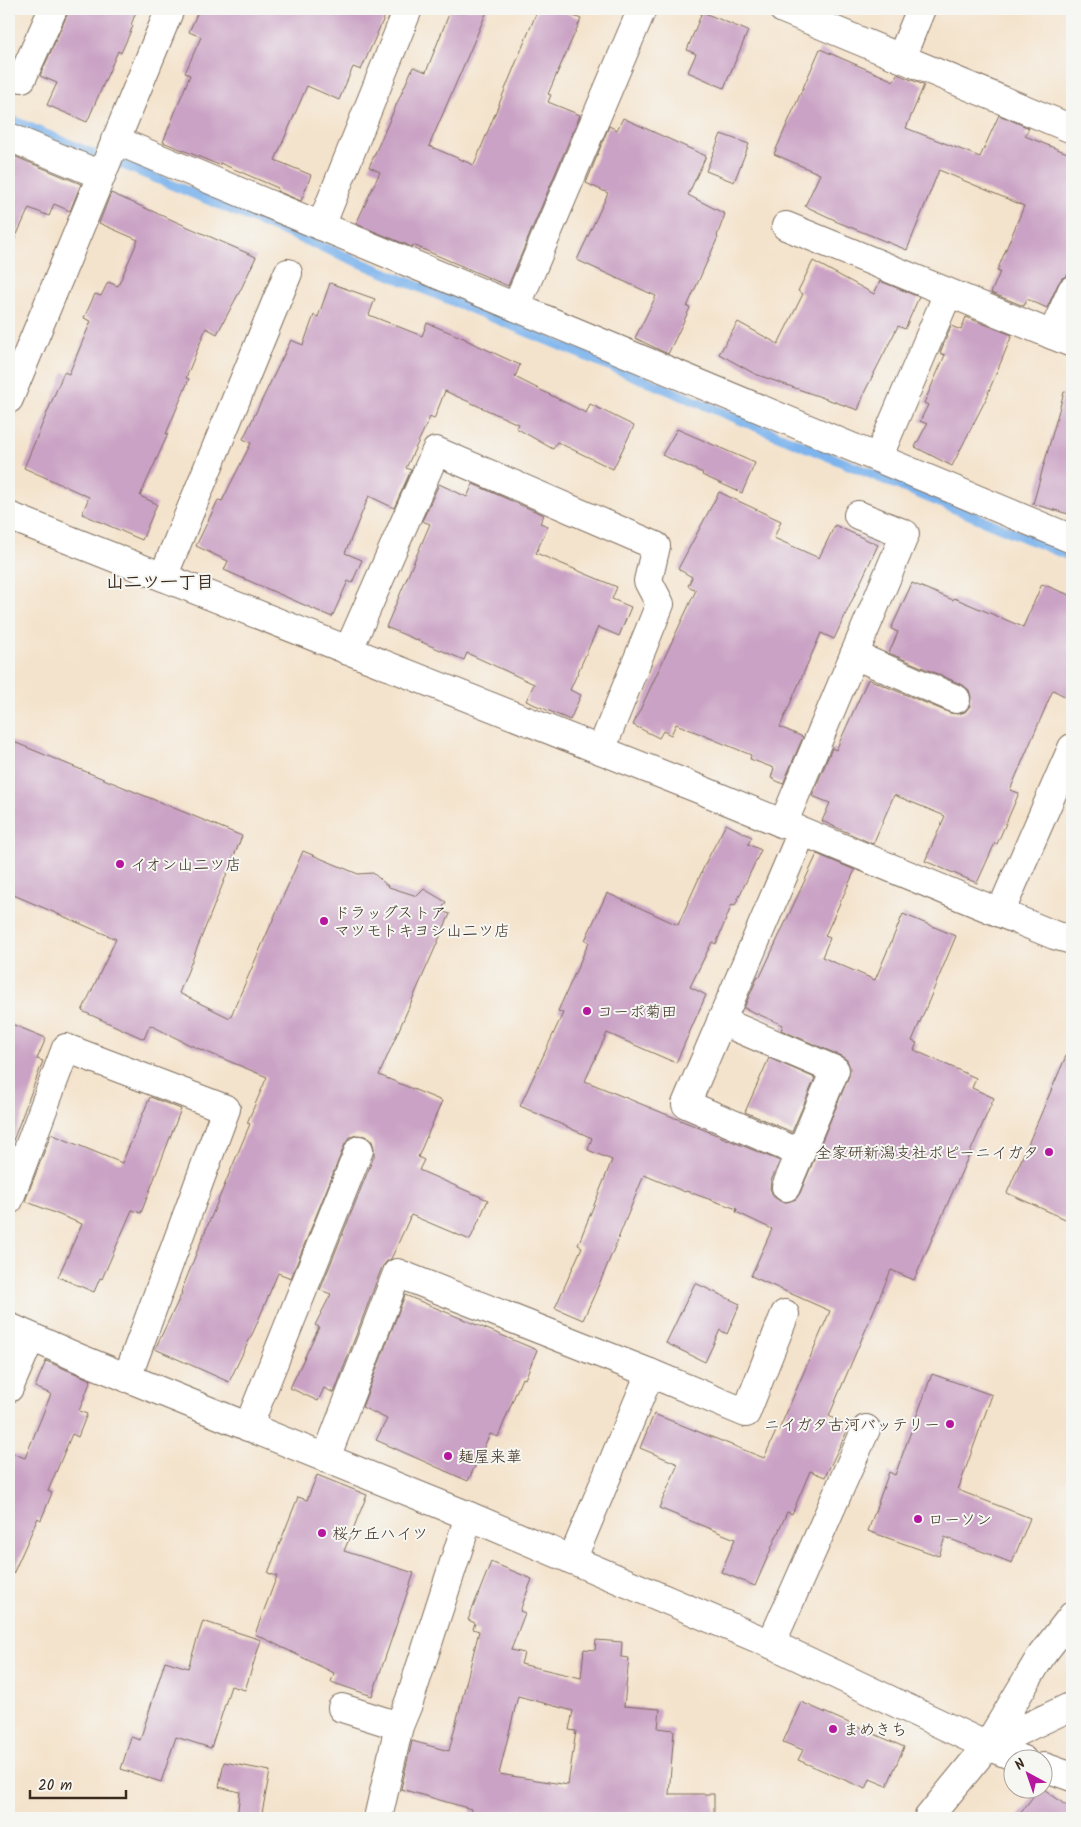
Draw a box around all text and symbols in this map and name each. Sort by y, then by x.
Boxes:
district label: 山二ツ一丁目 [106,569,214,598]
place label: イオン山二ツ店 [130,853,241,878]
marker: イオン山二ツ店 [114,858,126,870]
place label: ドラッグストア マツモトキヨシ山二ツ店 [334,901,510,944]
marker: ドラッグストア マツモトキヨシ山二ツ店 [318,915,330,927]
place label: コーポ菊田 [597,1000,677,1025]
marker: コーポ菊田 [581,1005,593,1017]
place label: 全家研新潟支社ポピーニイガタ [815,1141,1039,1166]
marker: 全家研新潟支社ポピーニイガタ [1043,1146,1055,1158]
place label: ニイガタ古河バッテリー [764,1413,940,1438]
marker: ニイガタ古河バッテリー [944,1418,956,1430]
place label: 麺屋来華 [458,1445,522,1470]
marker: 麺屋来華 [442,1450,454,1462]
place label: ローソン [928,1508,992,1533]
marker: ローソン [912,1513,924,1525]
place label: 桜ケ丘ハイツ [332,1522,428,1547]
marker: 桜ケ丘ハイツ [316,1527,328,1539]
place label: まめきち [843,1718,907,1743]
marker: まめきち [827,1723,839,1735]
north arrow [1004,1750,1054,1800]
text: N [1010,1753,1031,1776]
scale bar [30,1767,126,1799]
text: 20 m [38,1774,72,1798]

